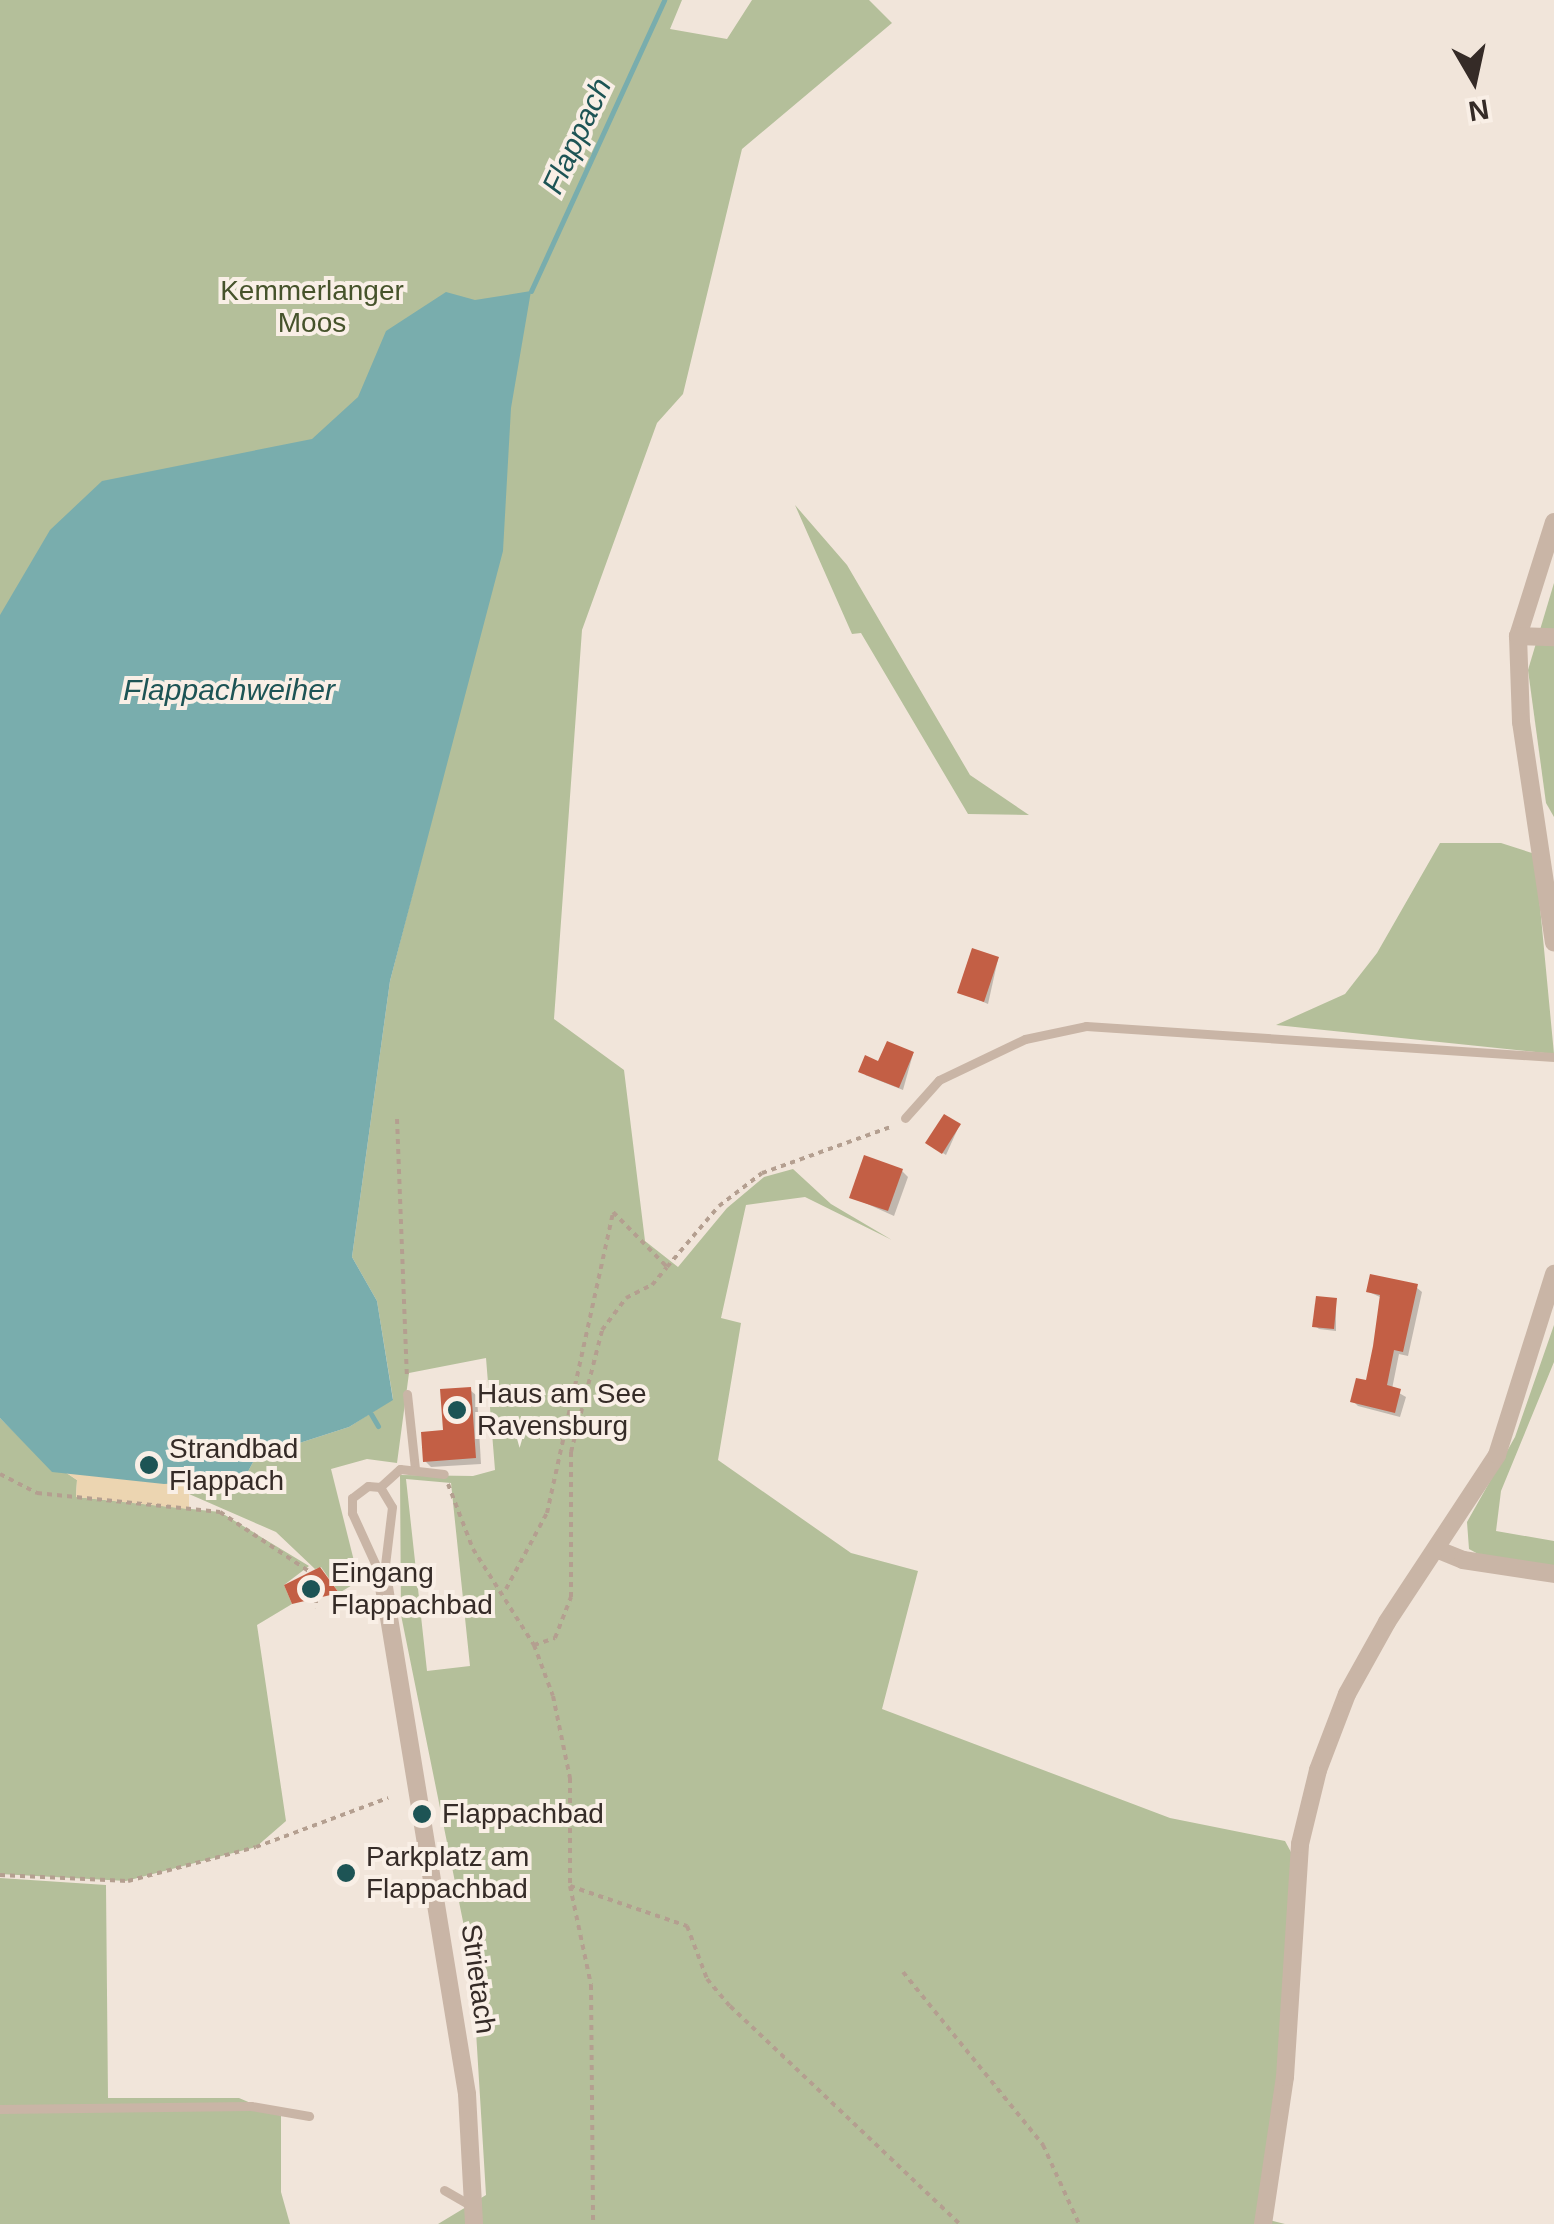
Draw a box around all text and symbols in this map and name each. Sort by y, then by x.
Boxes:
north arrow [1424,30,1524,130]
water label: Flappach [535,72,619,200]
text: N [1466,93,1491,127]
park label: Kemmerlanger Moos [220,274,404,340]
water label: Flappachweiher [123,672,335,708]
place label: Haus am See Ravensburg [477,1377,647,1443]
marker: Haus am See Ravensburg [446,1399,468,1421]
place label: Strandbad Flappach [169,1432,298,1498]
marker: Strandbad Flappach [138,1454,160,1476]
place label: Eingang Flappachbad [331,1556,493,1622]
marker: Eingang Flappachbad [300,1578,322,1600]
place label: Flappachbad [442,1797,604,1831]
marker: Flappachbad [411,1803,433,1825]
place label: Parkplatz am Flappachbad [366,1840,529,1906]
marker: Parkplatz am Flappachbad [335,1862,357,1884]
street label: Strietach [454,1922,502,2036]

